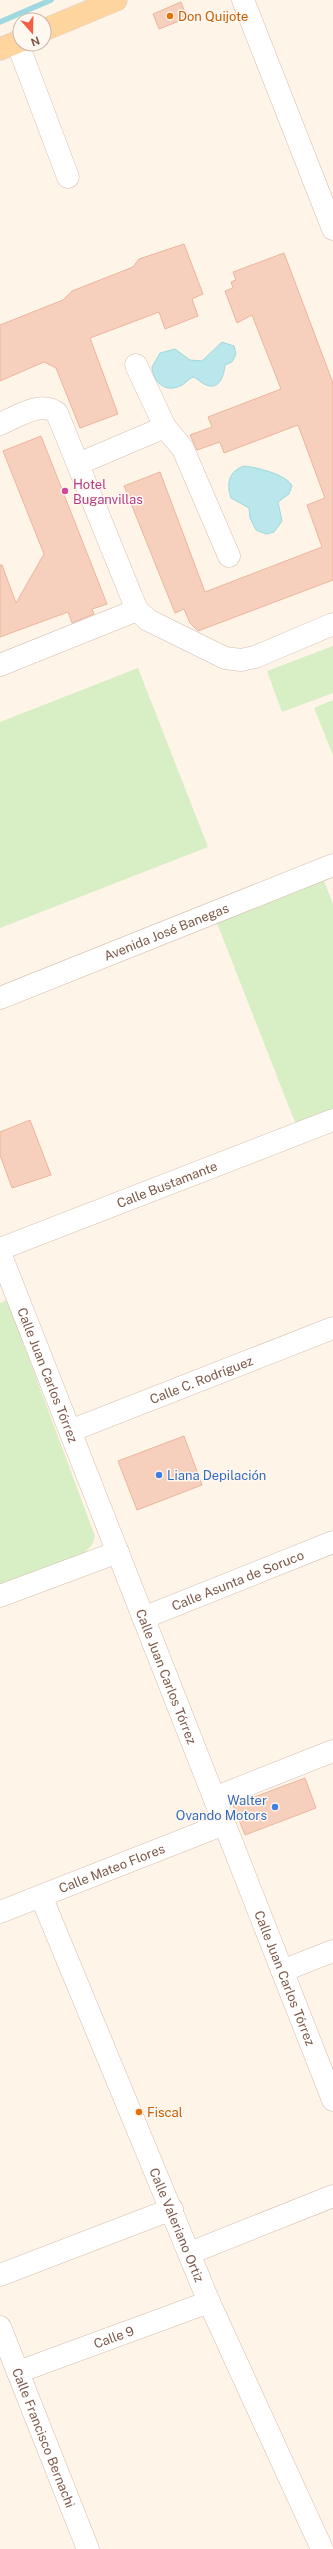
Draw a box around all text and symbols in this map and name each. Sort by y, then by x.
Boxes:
place label: Don Quijote [178,9,248,24]
marker: Don Quijote [165,11,175,21]
north arrow [12,12,52,52]
text: N [29,34,42,49]
place label: Hotel Buganvillas [73,477,143,507]
marker: Hotel Buganvillas [60,486,70,496]
street label: Avenida José Banegas [102,900,231,963]
street label: Calle Bustamante [114,1158,219,1211]
street label: Calle Juan Carlos Tórrez [15,1305,81,1445]
street label: Calle C. Rodríguez [147,1353,255,1407]
place label: Liana Depilación [167,1468,266,1483]
marker: Liana Depilación [154,1470,164,1480]
street label: Calle Asunta de Soruco [169,1547,306,1613]
street label: Calle Juan Carlos Tórrez [133,1607,200,1746]
place label: Walter Ovando Motors [176,1793,267,1823]
marker: Walter Ovando Motors [270,1802,280,1812]
street label: Calle Mateo Flores [57,1841,167,1896]
street label: Calle Juan Carlos Tórrez [252,1908,318,2048]
place label: Fiscal [147,2105,183,2120]
marker: Fiscal [134,2107,144,2117]
street label: Calle Valeriano Ortiz [147,2166,207,2284]
street label: Calle 9 [91,2323,136,2351]
street label: Calle Francisco Bernachi [9,2366,78,2510]

